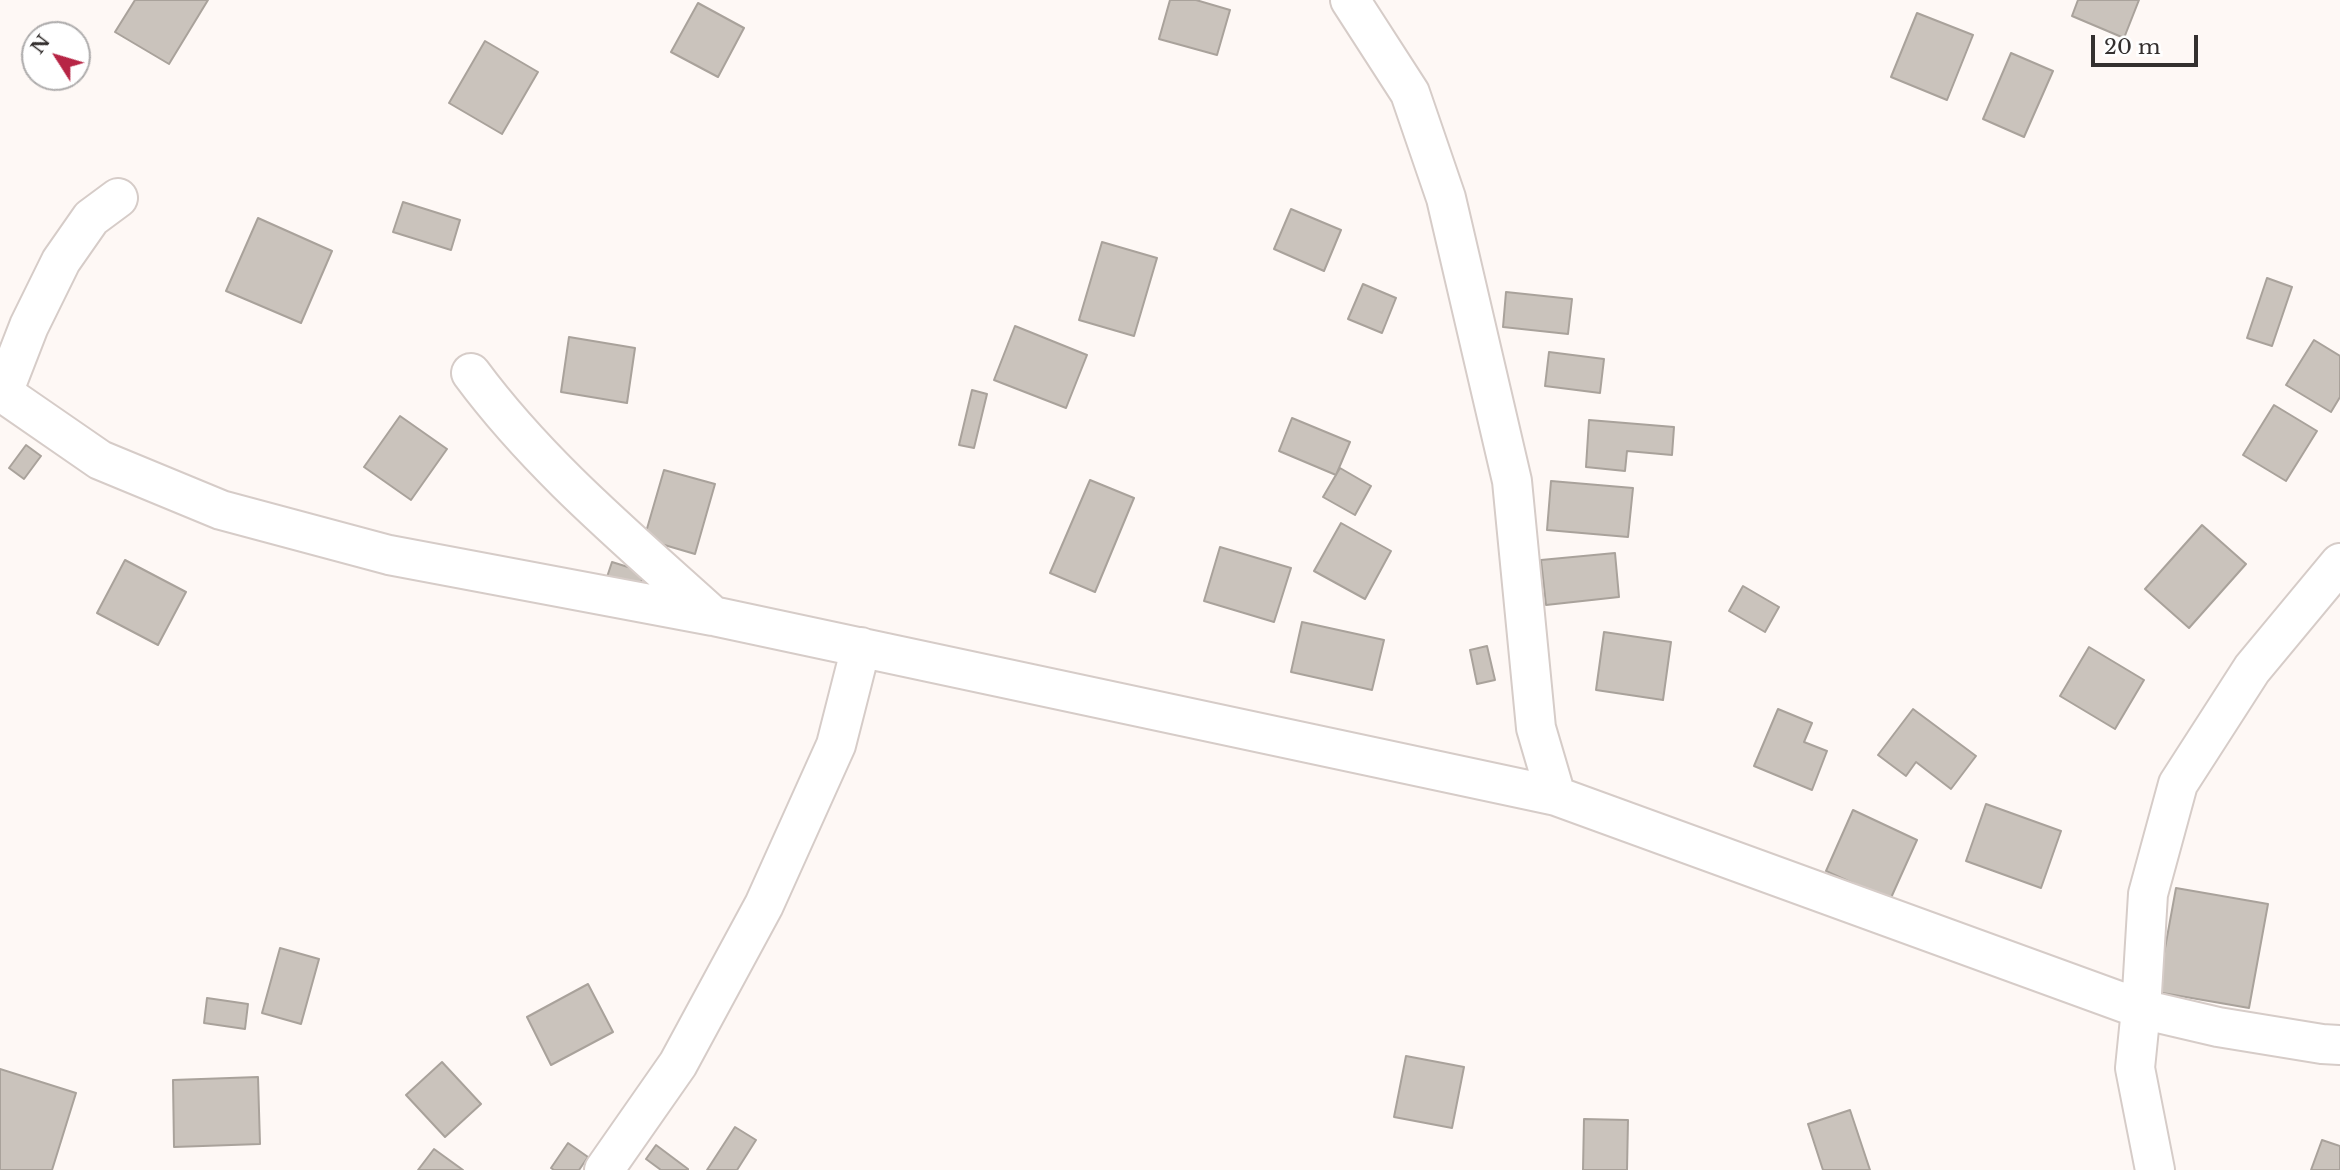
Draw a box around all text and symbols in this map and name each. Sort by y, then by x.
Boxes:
north arrow [21,21,91,91]
scale bar [2095,21,2202,65]
text: N [26,30,55,58]
text: 20 m [2104,34,2161,60]

